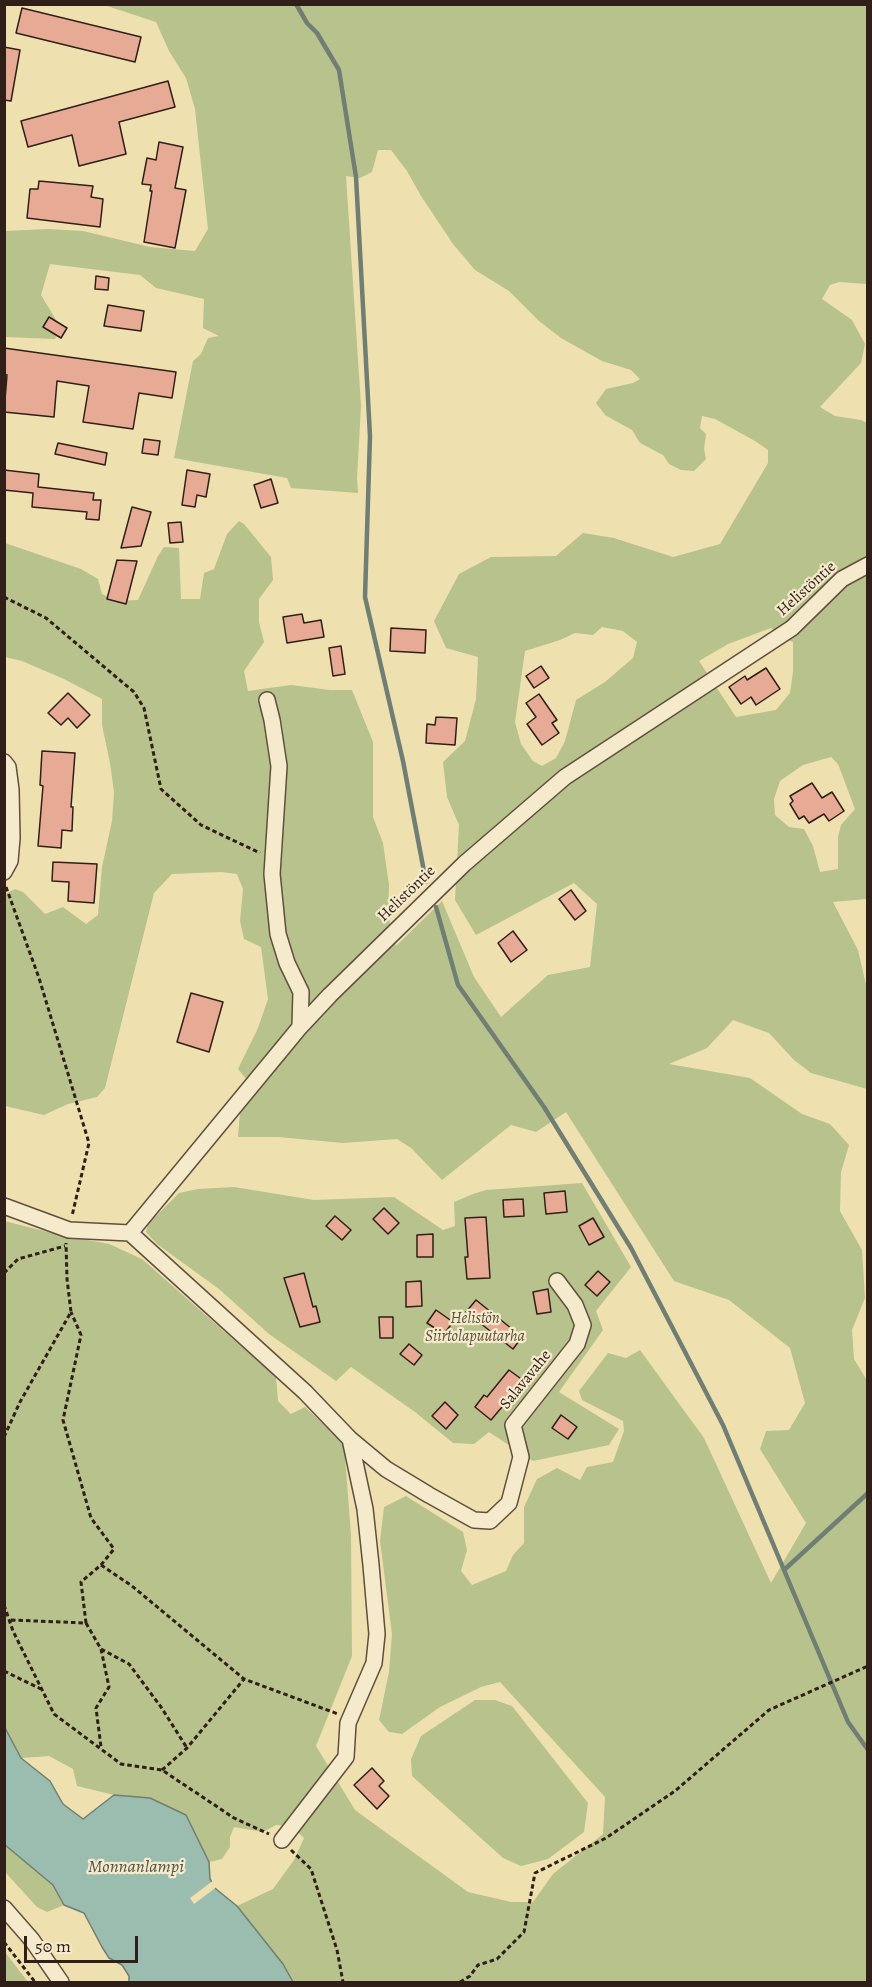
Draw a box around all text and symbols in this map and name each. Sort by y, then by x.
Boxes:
street label: Helistöntie [774,558,840,620]
street label: Helistöntie [374,862,440,926]
park label: Helistön Siirtolapuutarha [425,1309,525,1347]
street label: Salavavahe [496,1346,556,1414]
water label: Monnanlampi [88,1857,184,1879]
scale bar [27,1924,141,1962]
text: 50 m [35,1934,71,1958]

